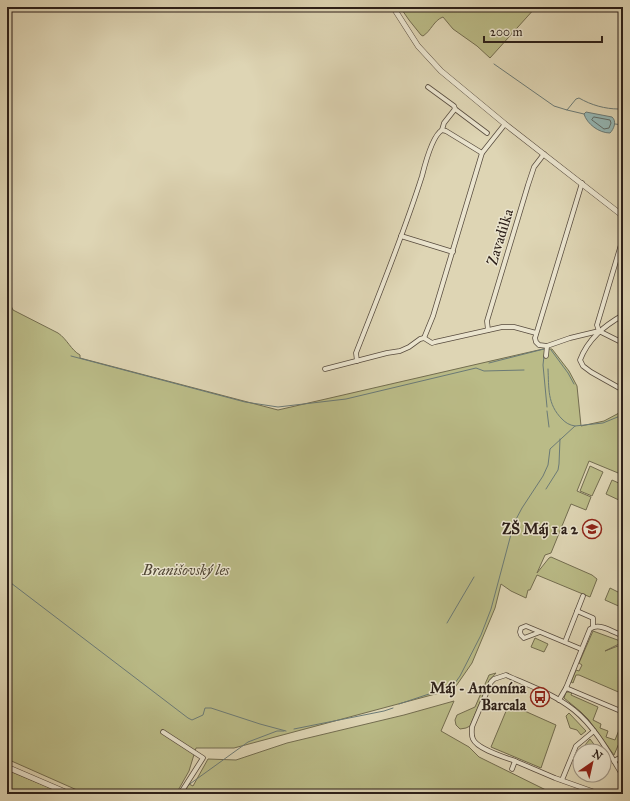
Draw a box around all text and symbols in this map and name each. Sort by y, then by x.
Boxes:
scale bar [484,18,602,44]
text: 200 m [490,25,523,39]
street label: Zavadilka [483,206,517,267]
school or university icon: ZŠ Máj 1 a 2 [581,518,603,540]
place label: ZŠ Máj 1 a 2 [502,519,579,539]
park label: Branišovský les [142,561,230,579]
place label: Máj - Antonína Barcala [430,679,527,714]
bus stop icon: Máj - Antonína Barcala [529,686,551,708]
north arrow [572,743,612,783]
text: N [590,747,605,763]

